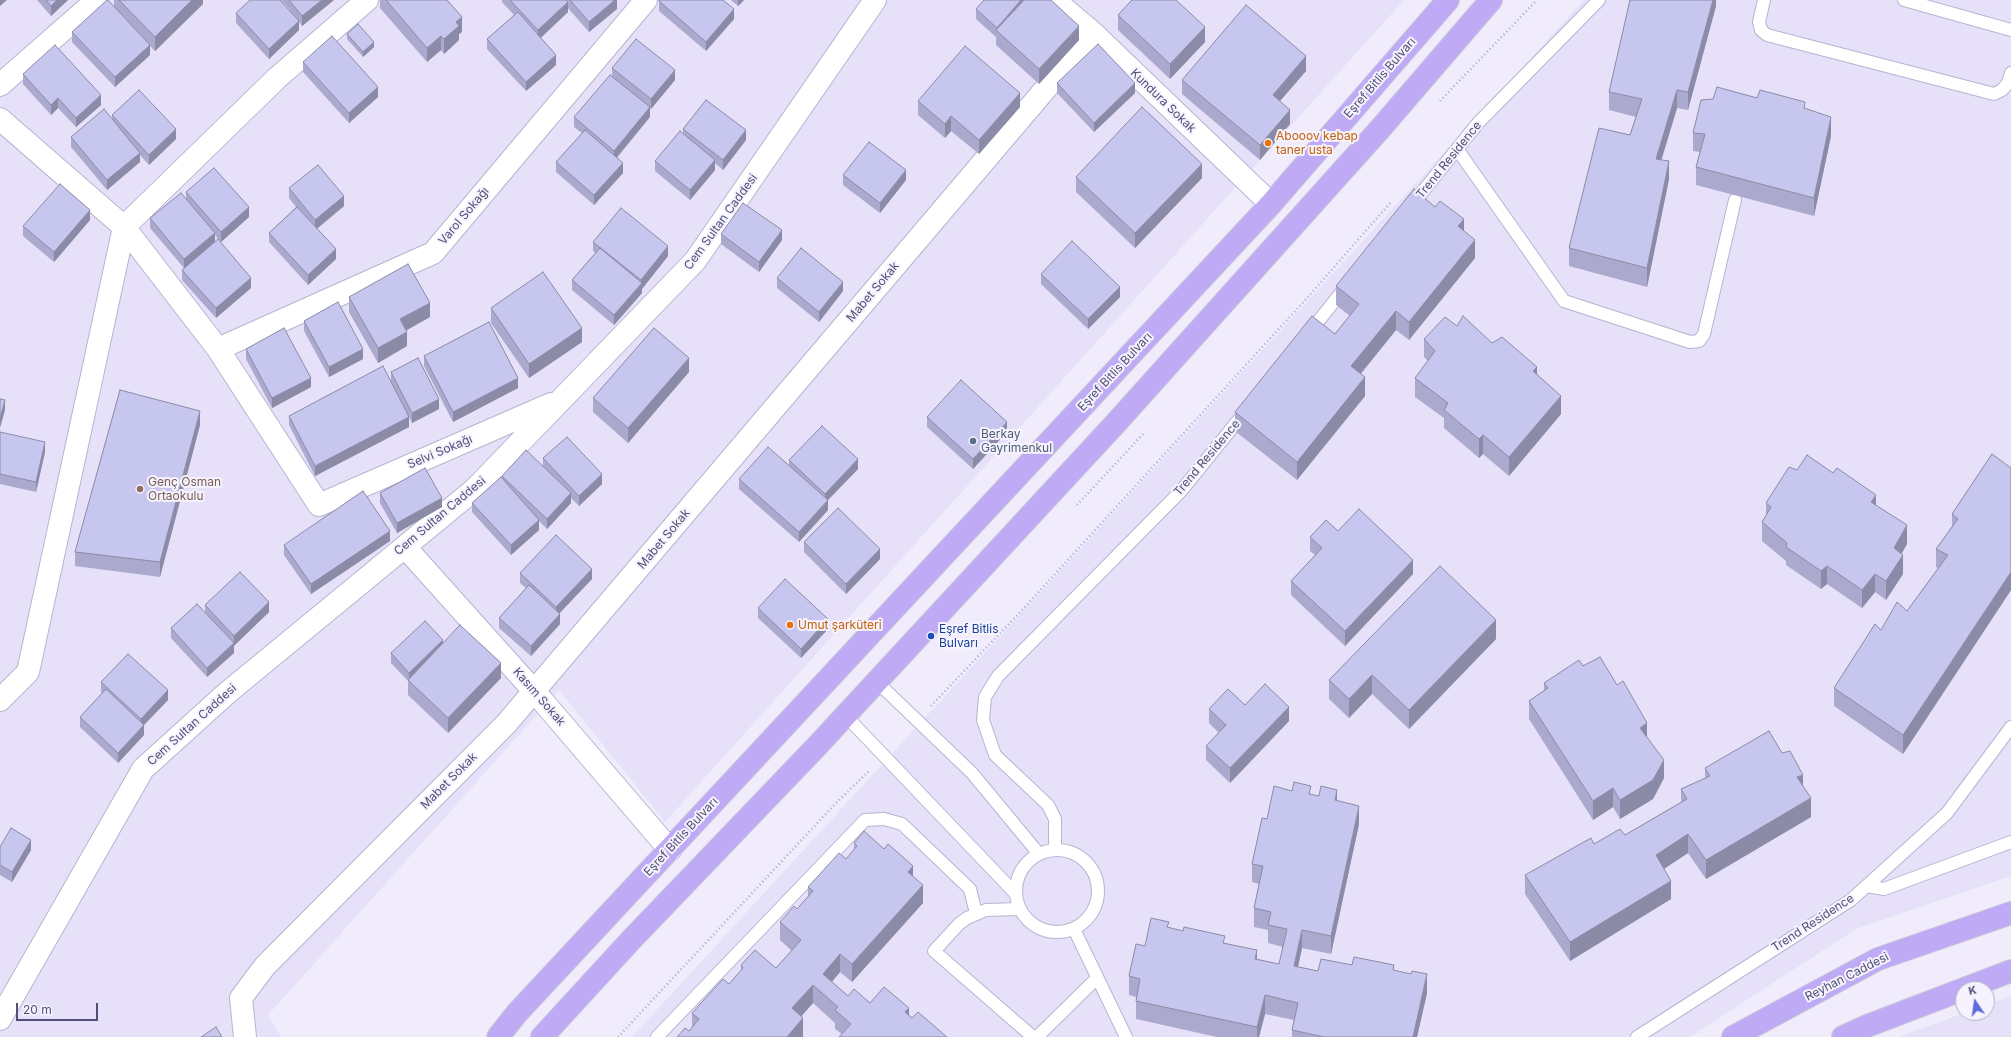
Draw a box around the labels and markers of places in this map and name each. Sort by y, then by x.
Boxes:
place label: Abooov kebap taner usta [1276,129,1358,157]
marker: Abooov kebap taner usta [1263,138,1273,148]
place label: Berkay Gayrimenkul [981,427,1052,455]
marker: Berkay Gayrimenkul [968,436,978,446]
place label: Genç Osman Ortaokulu [148,475,221,503]
marker: Genç Osman Ortaokulu [135,484,145,494]
place label: Umut şarküteri [798,618,882,632]
marker: Umut şarküteri [785,620,795,630]
place label: Eşref Bitlis Bulvarı [939,622,999,650]
marker: Eşref Bitlis Bulvarı [926,631,936,641]

